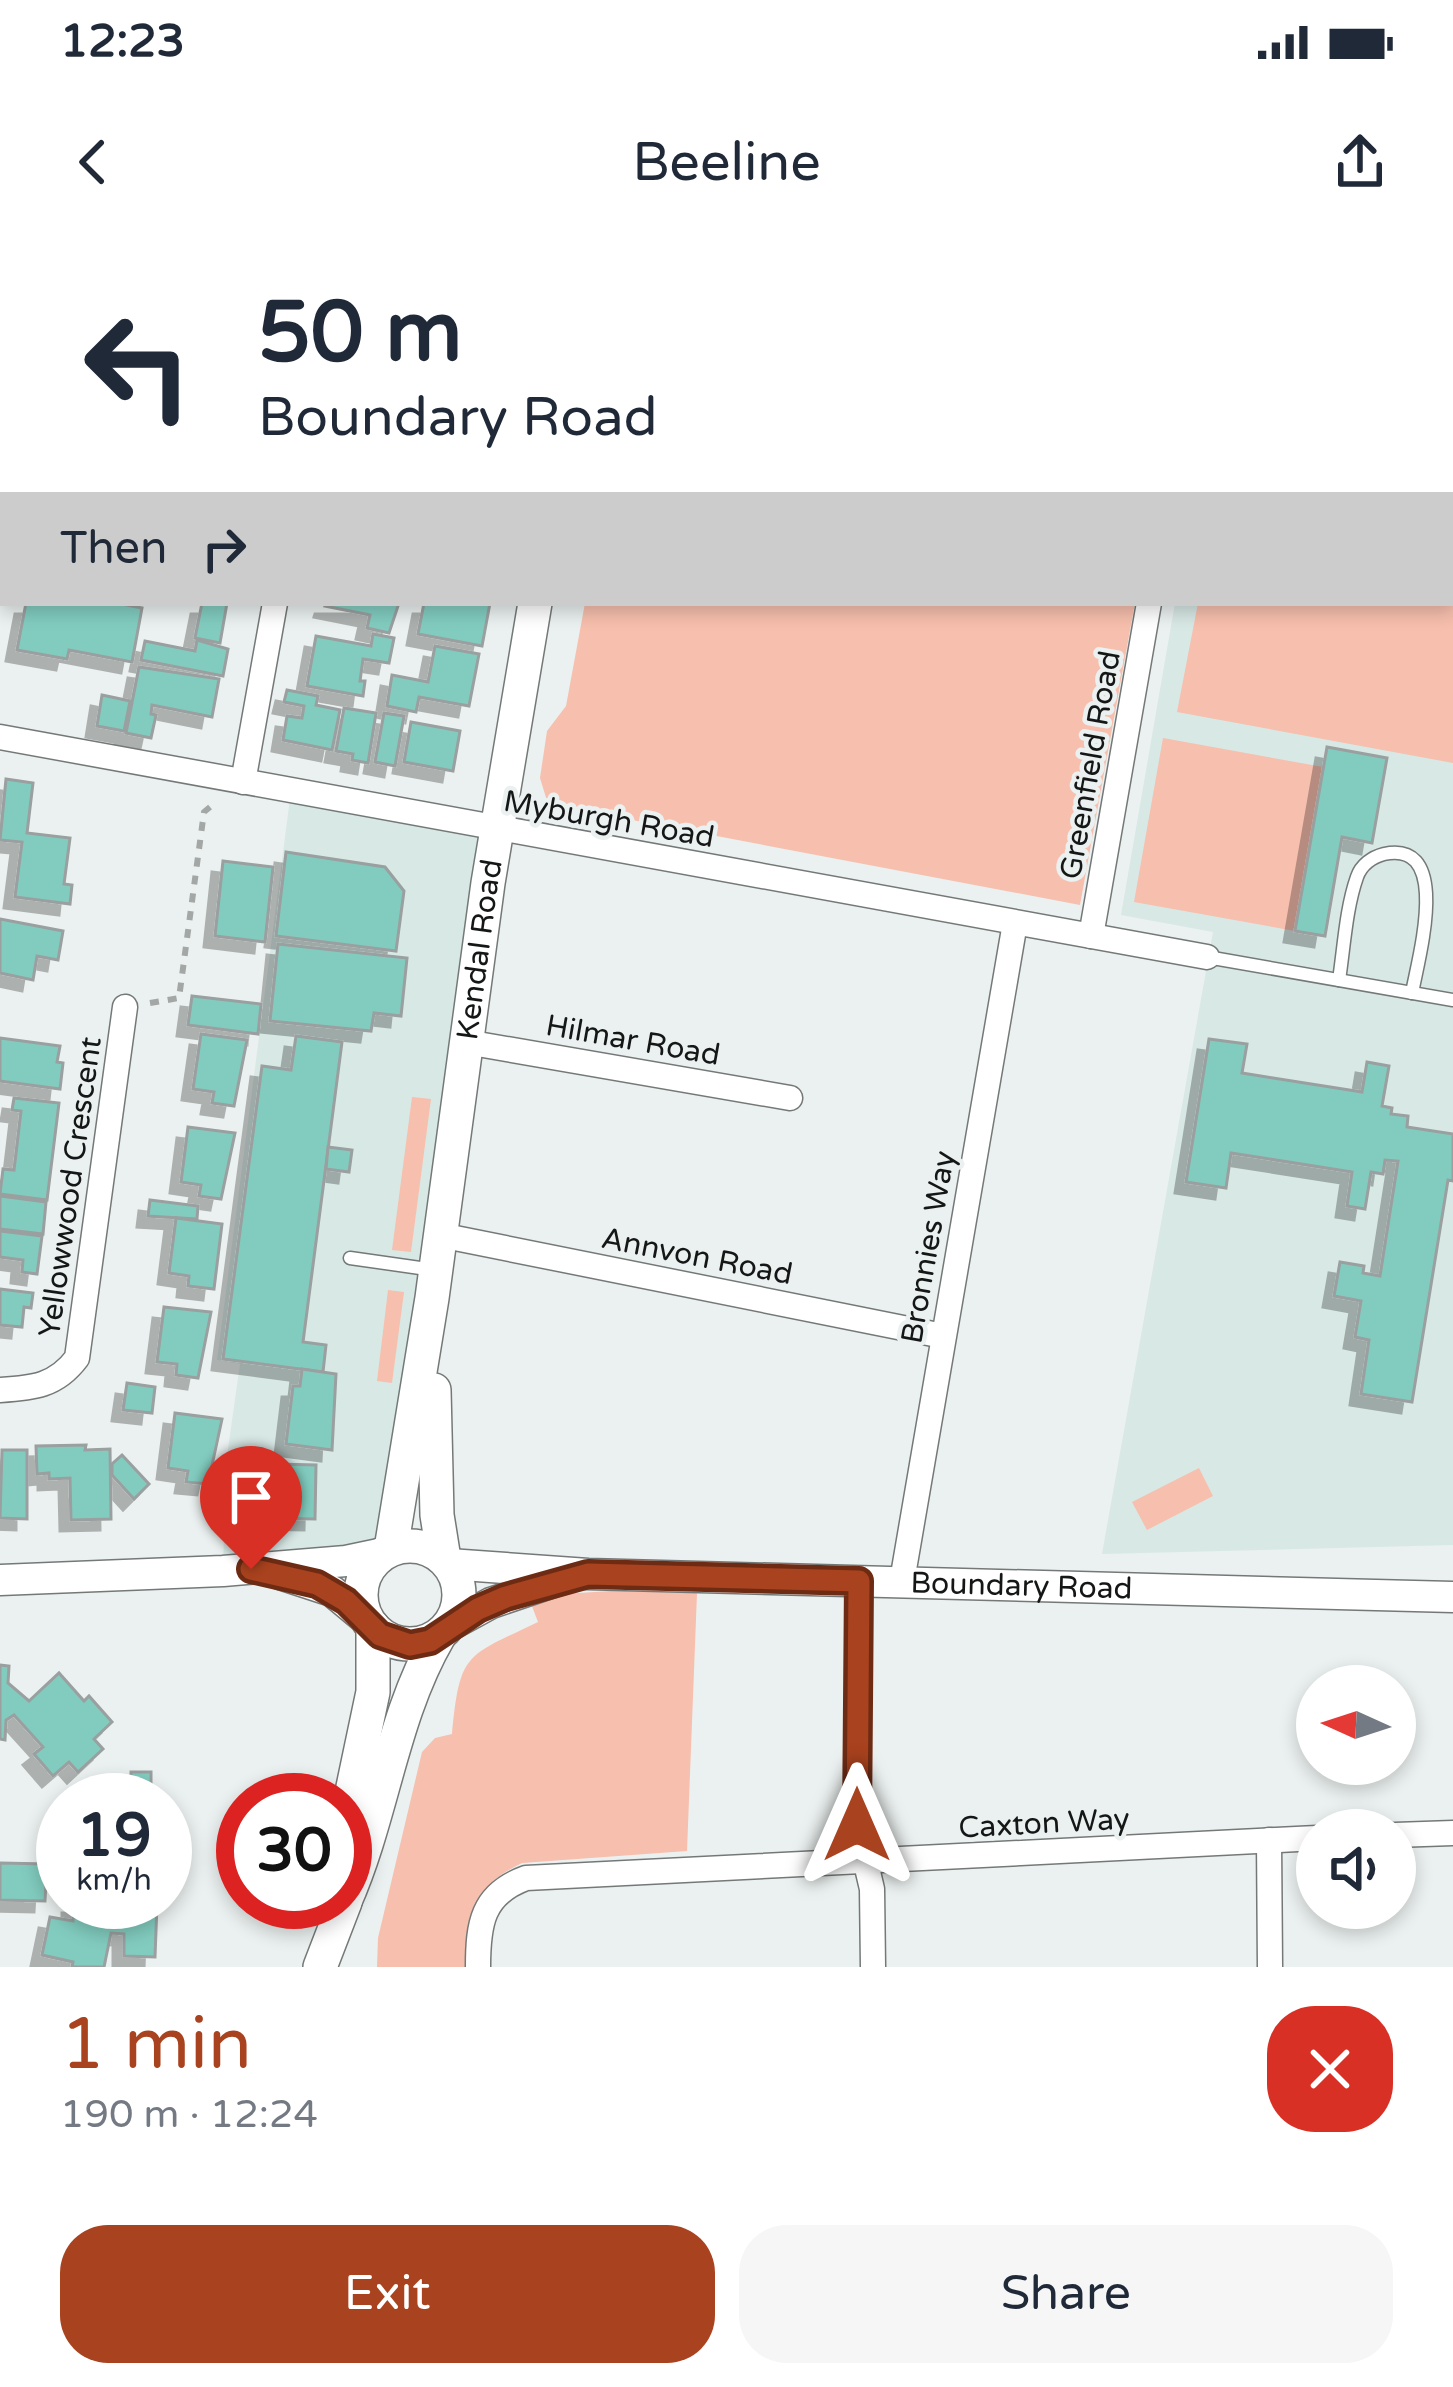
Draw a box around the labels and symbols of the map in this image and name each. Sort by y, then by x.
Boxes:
street label: Greenfield Road [1052,648,1129,882]
street label: Myburgh Road [501,783,717,856]
street label: Kendal Road [449,856,511,1042]
street label: Hilmar Road [543,1007,723,1074]
street label: Yellowwood Crescent [31,1035,110,1340]
street label: Bronnies Way [893,1148,964,1346]
street label: Annvon Road [598,1220,796,1293]
pin [200,1446,302,1569]
street label: Boundary Road [910,1565,1133,1607]
north arrow [1296,1665,1416,1785]
position arrow [794,1762,920,1888]
speed limit sign: 30 [216,1773,372,1929]
street label: Caxton Way [958,1801,1131,1846]

